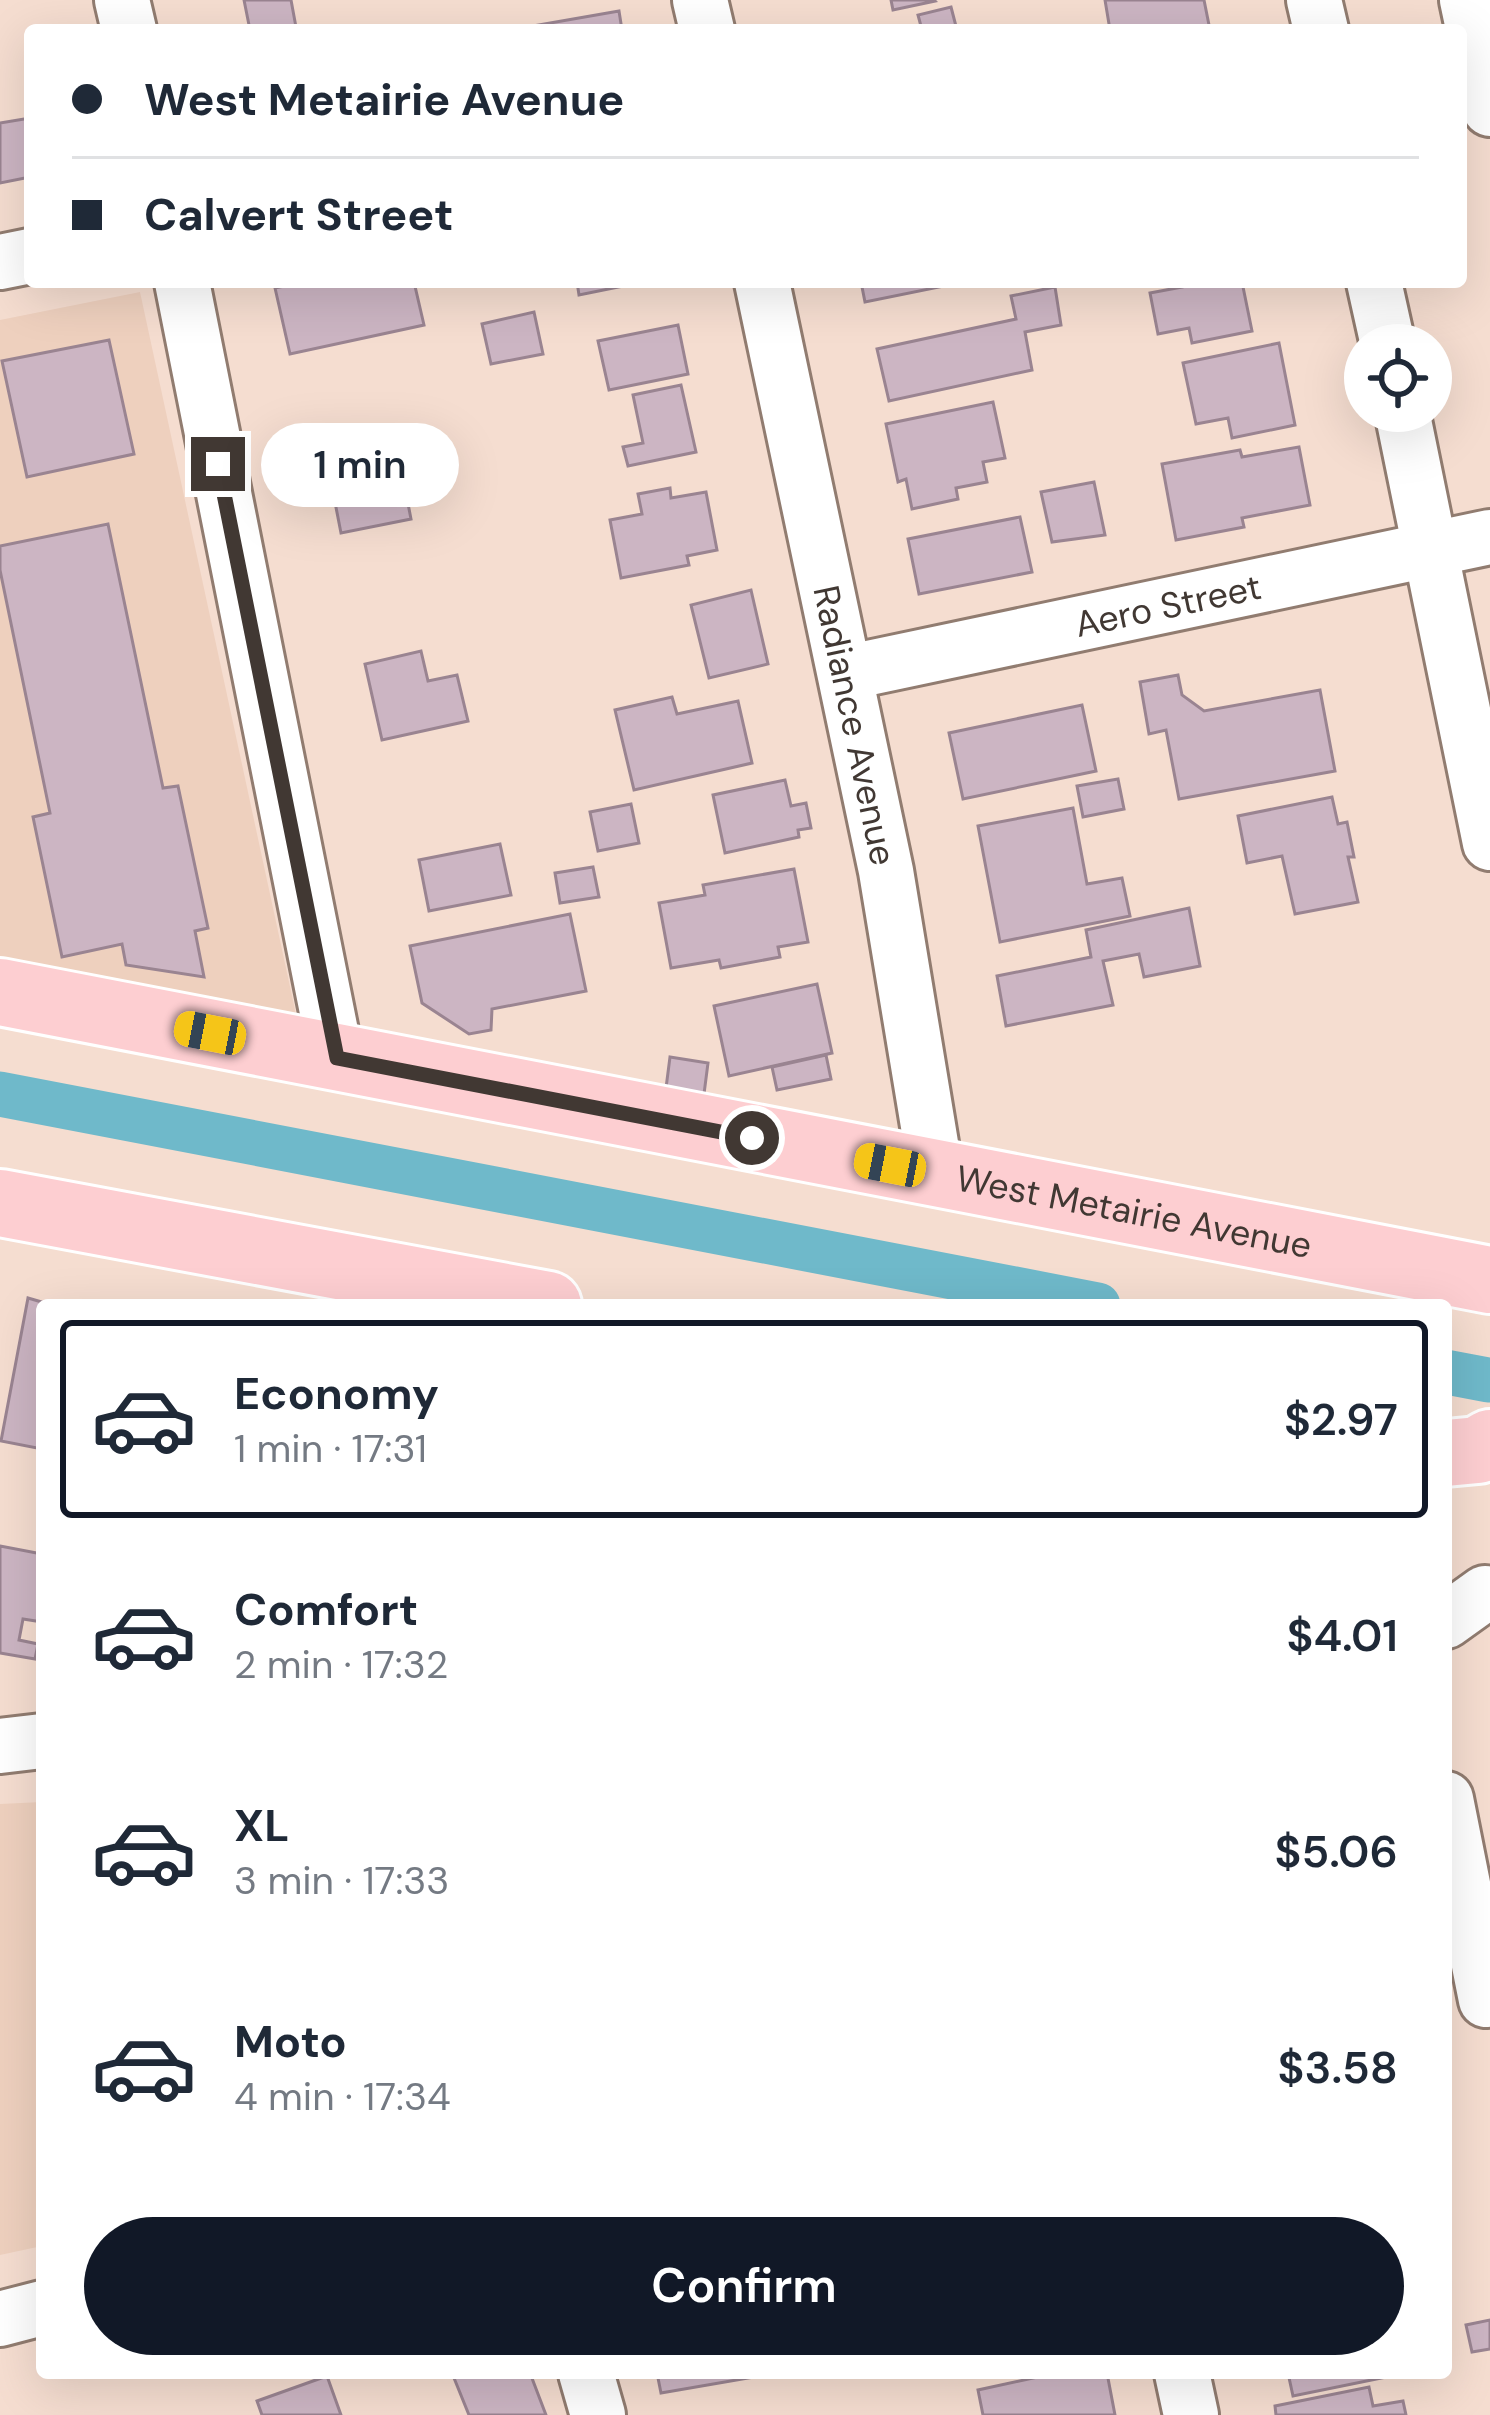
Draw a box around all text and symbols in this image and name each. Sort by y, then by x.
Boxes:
text: West Metairie Avenue [144,70,624,129]
text: Calvert Street [144,185,454,244]
map controls [1344,324,1452,432]
button: locate [1344,324,1452,432]
callout: 1 min [260,422,458,506]
route end [191,437,245,491]
text: 1 min [313,439,407,490]
street label: Aero Street [1071,563,1265,648]
street label: Radiance Avenue [802,581,907,870]
car [171,1008,249,1058]
route start [725,1111,779,1165]
car [851,1140,929,1190]
street label: West Metairie Avenue [952,1154,1316,1269]
text: Economy [234,1364,439,1423]
icon: car [90,1365,198,1473]
text: $2.97 [1284,1390,1398,1449]
text: 1 min · 17:31 [234,1423,427,1474]
text: Comfort [234,1580,418,1639]
icon: car [90,1581,198,1689]
text: $4.01 [1287,1606,1398,1665]
text: 2 min · 17:32 [234,1639,448,1690]
text: XL [234,1796,289,1855]
icon: car [90,1797,198,1905]
text: $5.06 [1275,1822,1398,1881]
text: 3 min · 17:33 [234,1855,449,1906]
text: Moto [234,2012,347,2071]
icon: car [90,2013,198,2121]
text: $3.58 [1278,2038,1398,2097]
text: 4 min · 17:34 [234,2071,451,2122]
button: Confirm [84,2217,1404,2355]

